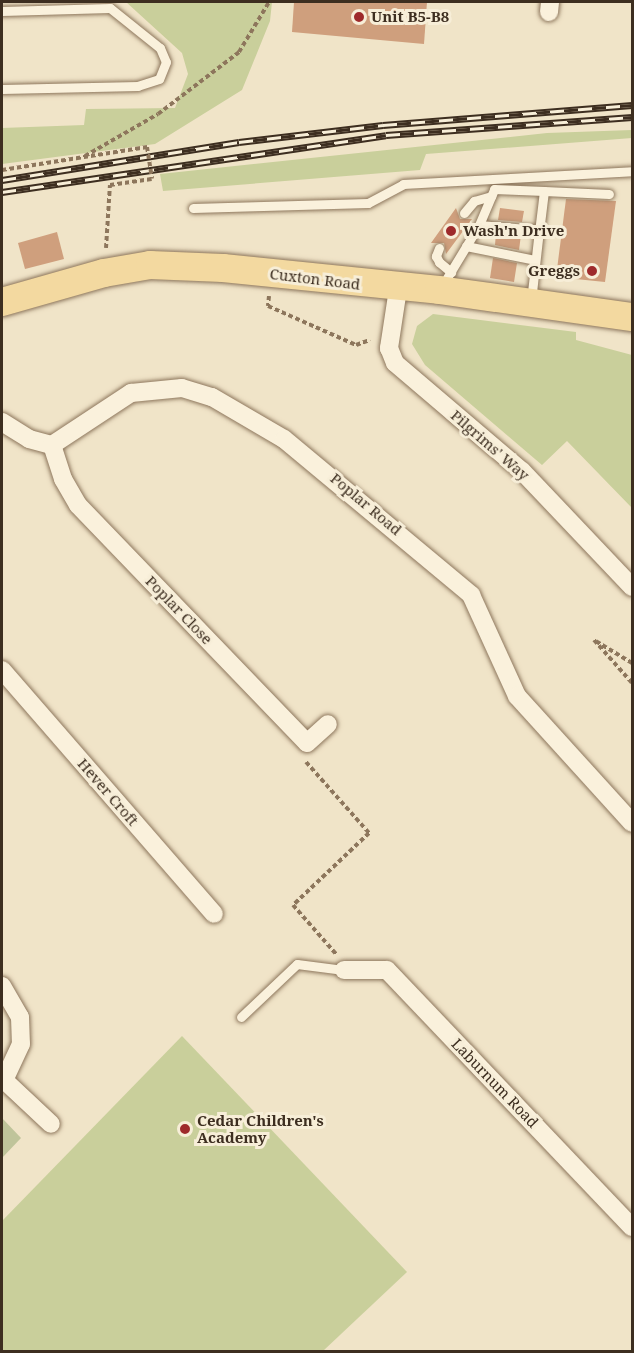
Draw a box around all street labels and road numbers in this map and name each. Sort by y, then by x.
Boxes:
street label: Cuxton Road [269,265,361,293]
street label: Pilgrims' Way [447,406,533,484]
street label: Poplar Road [327,469,405,539]
street label: Poplar Close [142,572,216,648]
street label: Hever Croft [74,755,142,829]
street label: Laburnum Road [448,1035,542,1131]

